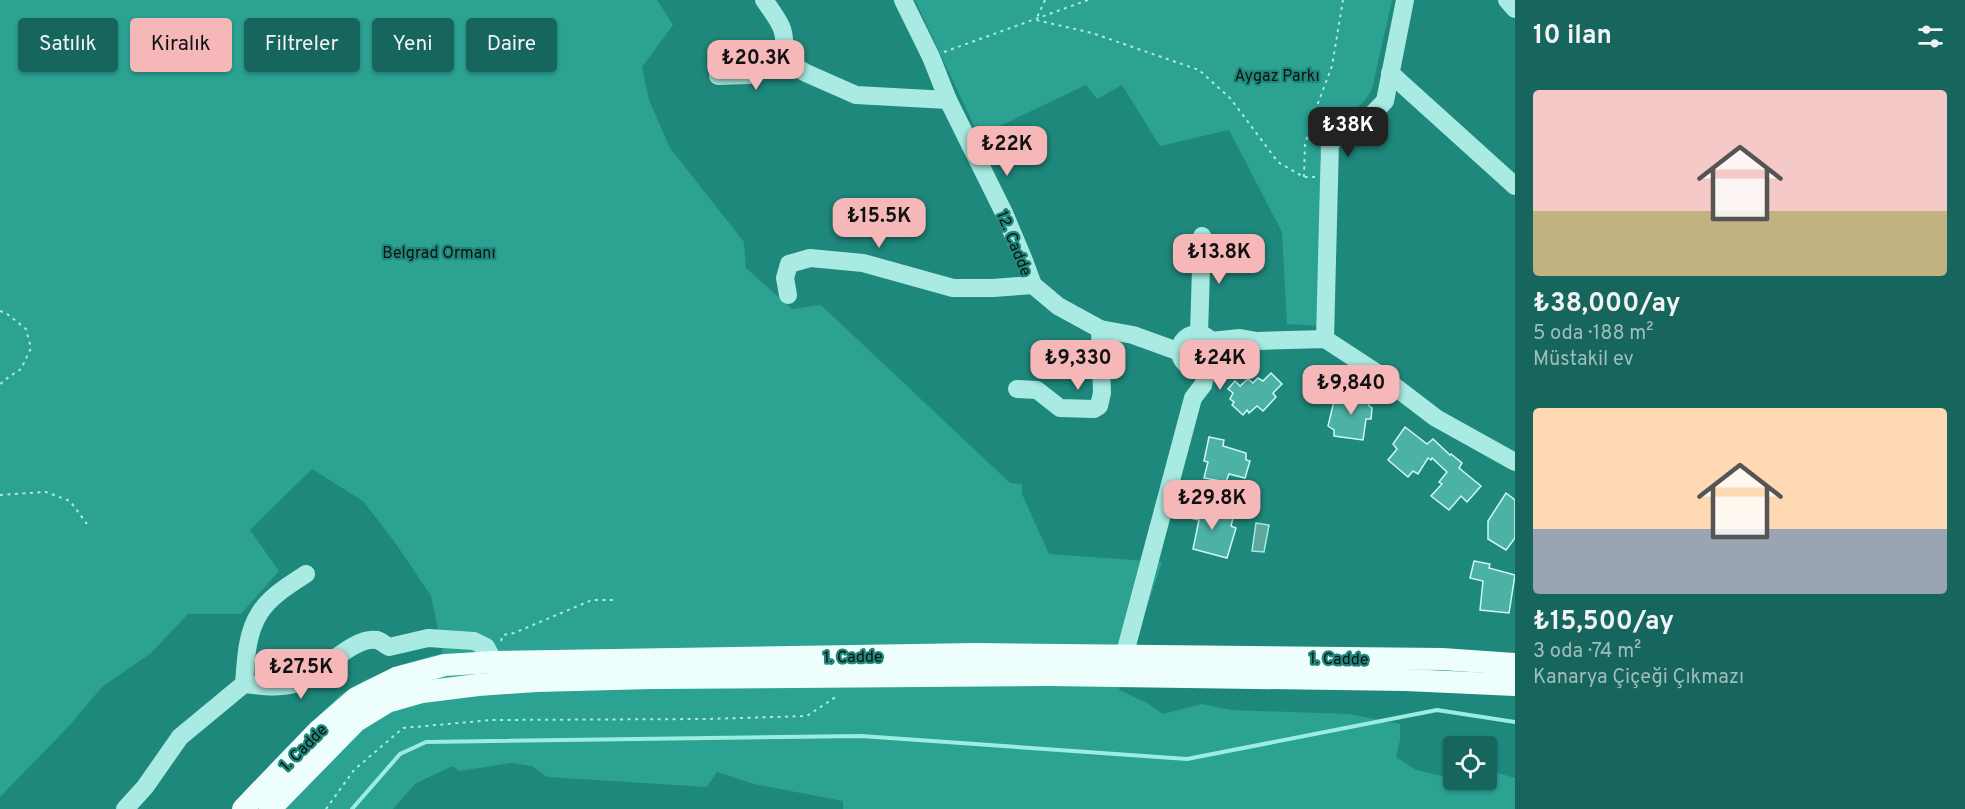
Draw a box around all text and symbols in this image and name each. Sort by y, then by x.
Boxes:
chip: Satılık [18,18,118,72]
chip: Kiralık [130,18,232,72]
chip: Filtreler [244,18,360,72]
chip: Yeni [372,18,454,72]
chip: Daire [466,18,557,72]
text: 10 ilan [1533,20,1612,53]
icon: filters [1914,20,1947,53]
pin: ₺20.3K [707,40,805,91]
text: ₺20.3K [721,46,791,72]
park label: Aygaz Parkı [1234,67,1320,87]
pin: ₺38K [1312,107,1384,158]
text: ₺38K [1322,113,1374,139]
pin: ₺22K [971,126,1043,177]
icon: home [1686,129,1794,237]
text: ₺22K [981,132,1033,158]
pin: ₺15.5K [830,198,928,249]
text: ₺15.5K [847,204,911,230]
street label: 12. Cadde [991,208,1035,279]
pin: ₺13.8K [1170,234,1268,285]
text: ₺13.8K [1187,240,1251,266]
park label: Belgrad Ormanı [382,244,496,264]
text: ₺38,000/ay [1533,288,1680,321]
text: 5 oda · 188 m² [1533,321,1654,347]
pin: ₺9,330 [1029,340,1127,391]
pin: ₺24K [1184,340,1256,391]
text: ₺9,330 [1044,346,1112,372]
text: ₺24K [1194,346,1246,372]
text: Müstakil ev [1533,347,1634,373]
pin: ₺9,840 [1302,365,1400,416]
text: ₺9,840 [1317,371,1386,397]
icon: home [1686,447,1794,555]
pin: ₺29.8K [1163,480,1261,531]
text: ₺29.8K [1177,486,1247,512]
text: ₺15,500/ay [1533,606,1674,639]
text: 3 oda · 74 m² [1533,639,1641,665]
street label: 1. Cadde [823,647,883,669]
pin: ₺27.5K [252,649,350,700]
street label: 1. Cadde [1309,649,1369,671]
text: ₺27.5K [269,655,333,681]
text: Kanarya Çiçeği Çıkmazı [1533,665,1744,691]
street label: 1. Cadde [277,721,332,776]
map controls [1443,736,1497,790]
button: locate [1443,736,1497,790]

